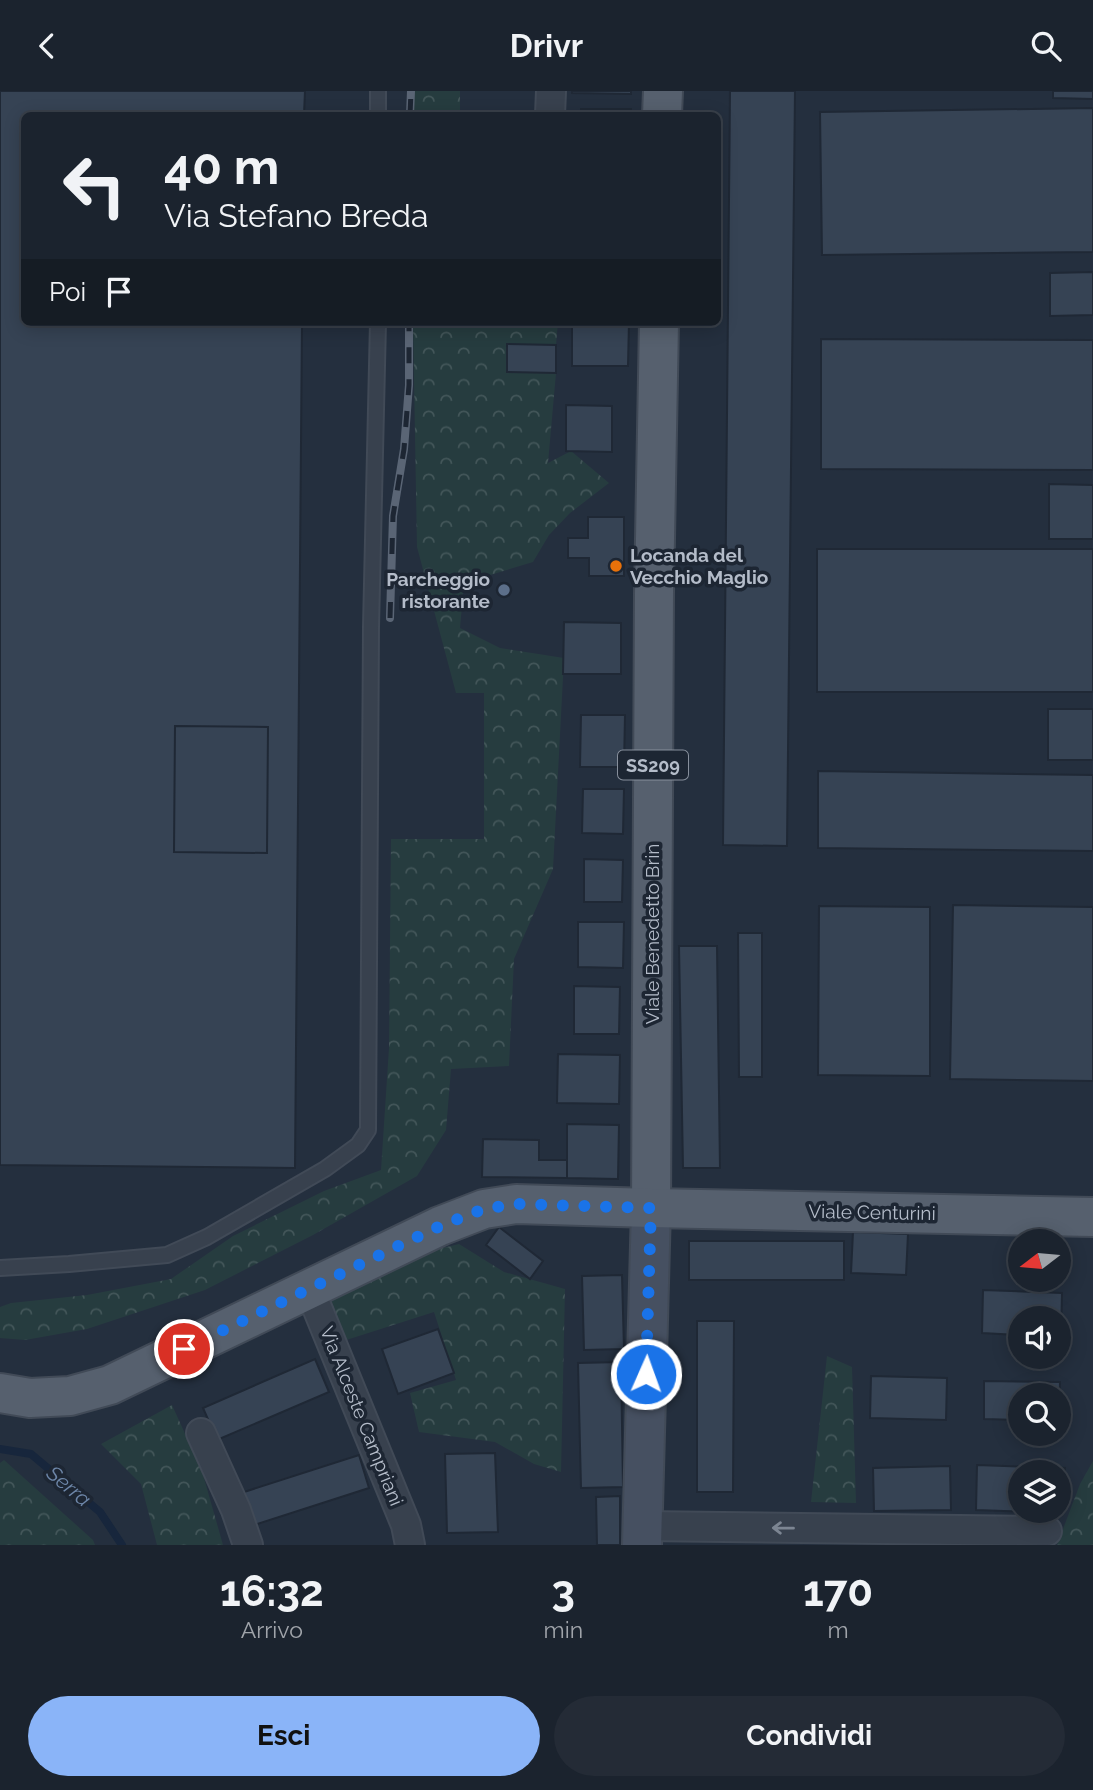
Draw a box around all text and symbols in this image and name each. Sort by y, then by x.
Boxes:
icon: back [28,27,66,65]
text: Drivr [510,27,583,64]
icon: search [1027,27,1065,65]
text: 40 m [164,138,279,195]
icon: left [49,140,140,231]
text: Via Stefano Breda [164,197,428,234]
icon: arrive [100,273,138,311]
text: Poi [49,277,86,307]
place label: Locanda del Vecchio Maglio [630,544,768,588]
marker: Locanda del Vecchio Maglio [608,558,624,574]
place label: Parcheggio ristorante [386,568,490,612]
marker: Parcheggio ristorante [496,582,512,598]
road number: SS209 [618,751,688,779]
street label: Viale Benedetto Brin [641,844,663,1024]
street label: Viale Centurini [808,1200,936,1224]
north arrow [1008,1229,1071,1291]
map controls [1008,1229,1071,1523]
button: sound [1008,1306,1071,1369]
pin [154,1319,214,1379]
street label: Via Alceste Campriani [316,1323,408,1509]
icon: arrive [165,1330,203,1368]
position arrow [609,1337,683,1411]
button: search [1008,1383,1071,1446]
water label: Serra [41,1460,96,1512]
button: layers [1008,1460,1071,1523]
one-way arrow [772,1522,795,1535]
text: 16:32 [220,1567,324,1616]
text: 3 [552,1567,575,1616]
text: 170 [803,1567,873,1616]
text: Arrivo [241,1616,303,1643]
text: min [544,1616,583,1643]
text: m [827,1616,849,1643]
button: Esci [28,1696,540,1776]
button: Condividi [554,1696,1065,1776]

